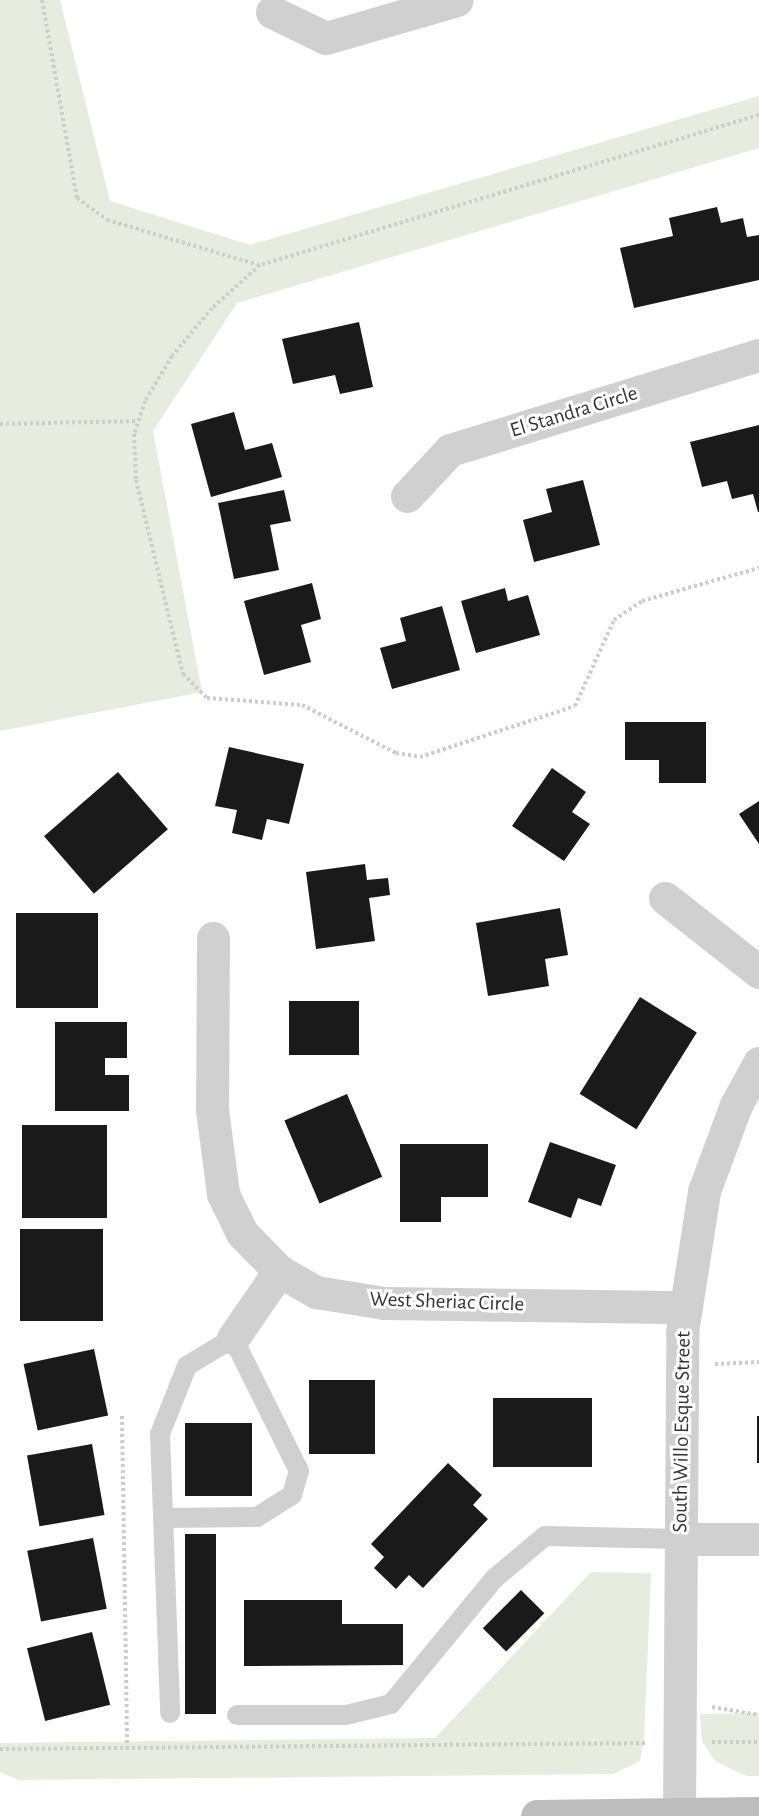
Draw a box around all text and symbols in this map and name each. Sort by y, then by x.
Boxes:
street label: El Standra Circle [507,381,641,443]
street label: West Sheriac Circle [369,1287,525,1317]
street label: South Willo Esque Street [668,1331,696,1533]

